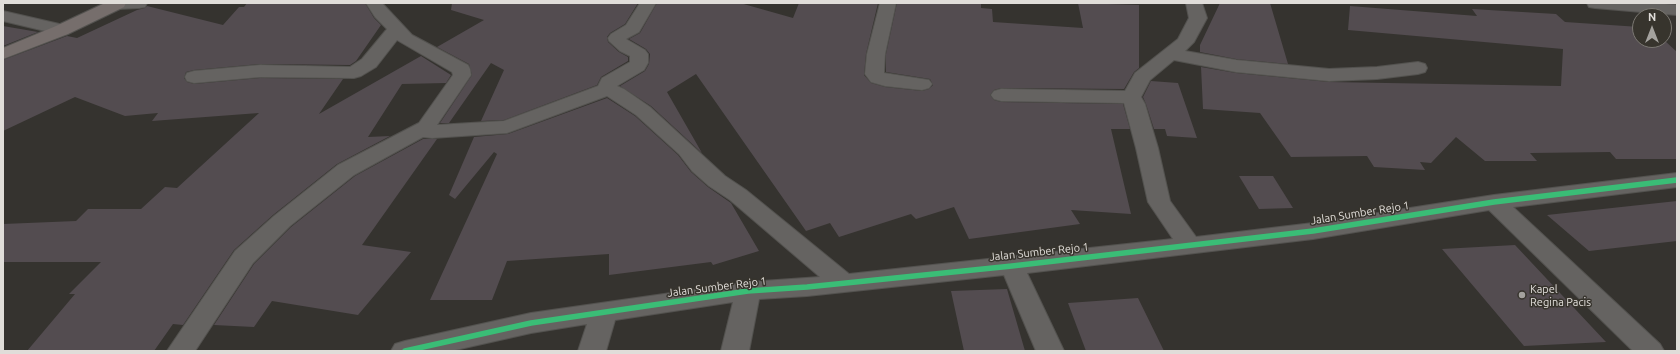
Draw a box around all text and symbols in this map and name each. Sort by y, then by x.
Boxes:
north arrow [1632,8,1672,48]
text: N [1648,11,1656,23]
street label: Jalan Sumber Rejo 1 [1310,199,1410,227]
street label: Jalan Sumber Rejo 1 [989,240,1089,264]
street label: Jalan Sumber Rejo 1 [667,274,767,300]
place label: Kapel Regina Pacis [1530,282,1591,308]
marker: Kapel Regina Pacis [1517,290,1527,300]

